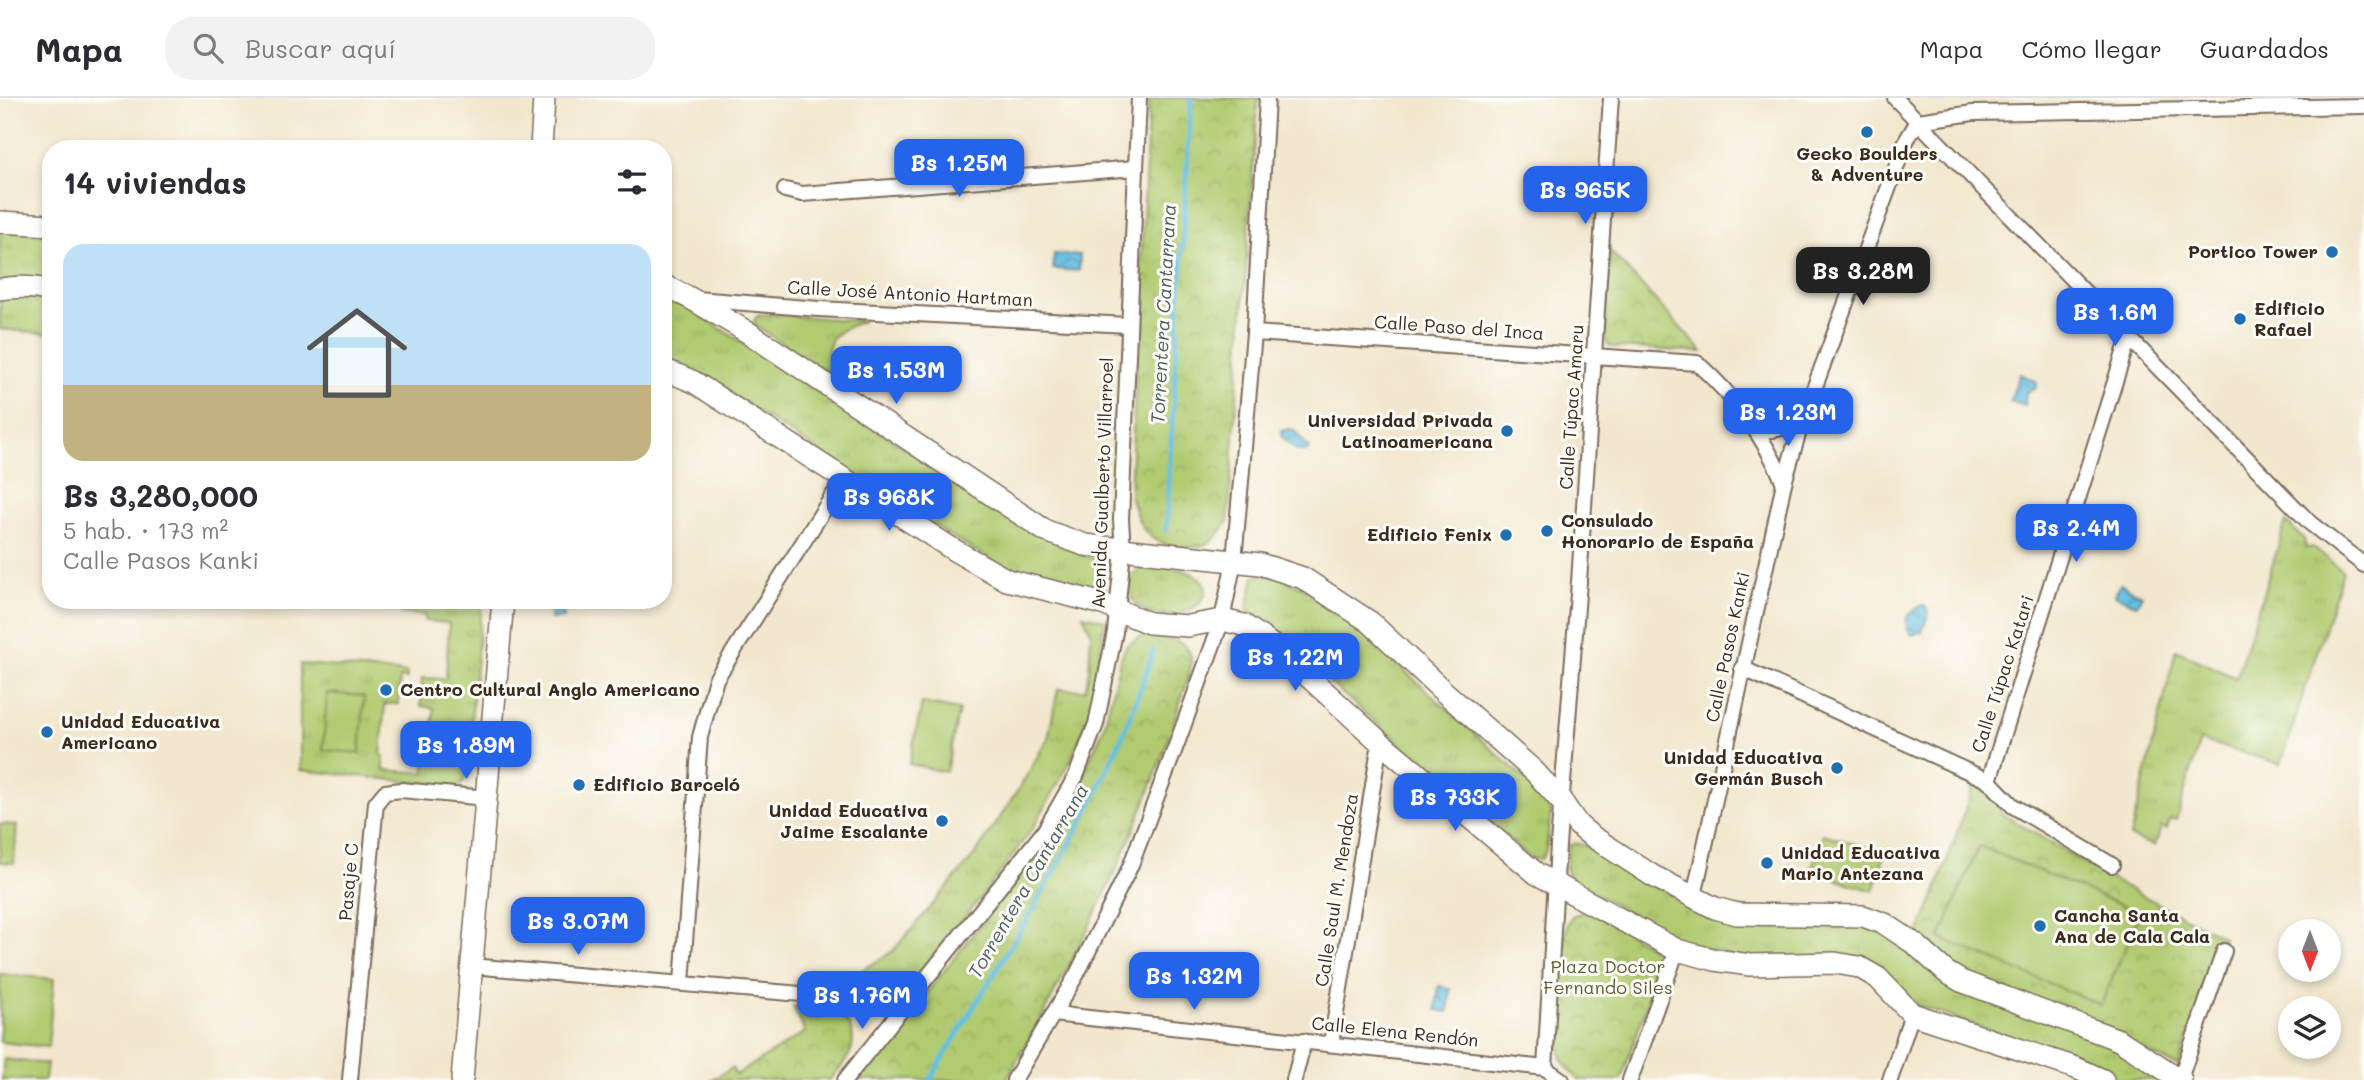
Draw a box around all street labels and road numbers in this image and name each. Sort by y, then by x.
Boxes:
street label: Calle José Antonio Hartman [787,275,1033,311]
street label: Calle Paso del Inca [1373,309,1545,345]
street label: Calle Túpac Amaru [1553,324,1589,490]
street label: Avenida Gualberto Villarroel [1086,357,1118,609]
street label: Calle Pasos Kanki [1699,569,1755,724]
street label: Calle Túpac Katari [1965,592,2039,756]
street label: Calle Saul M. Mendoza [1309,791,1363,988]
street label: Pasaje C [333,842,363,922]
street label: Calle Elena Rendón [1310,1010,1480,1052]

